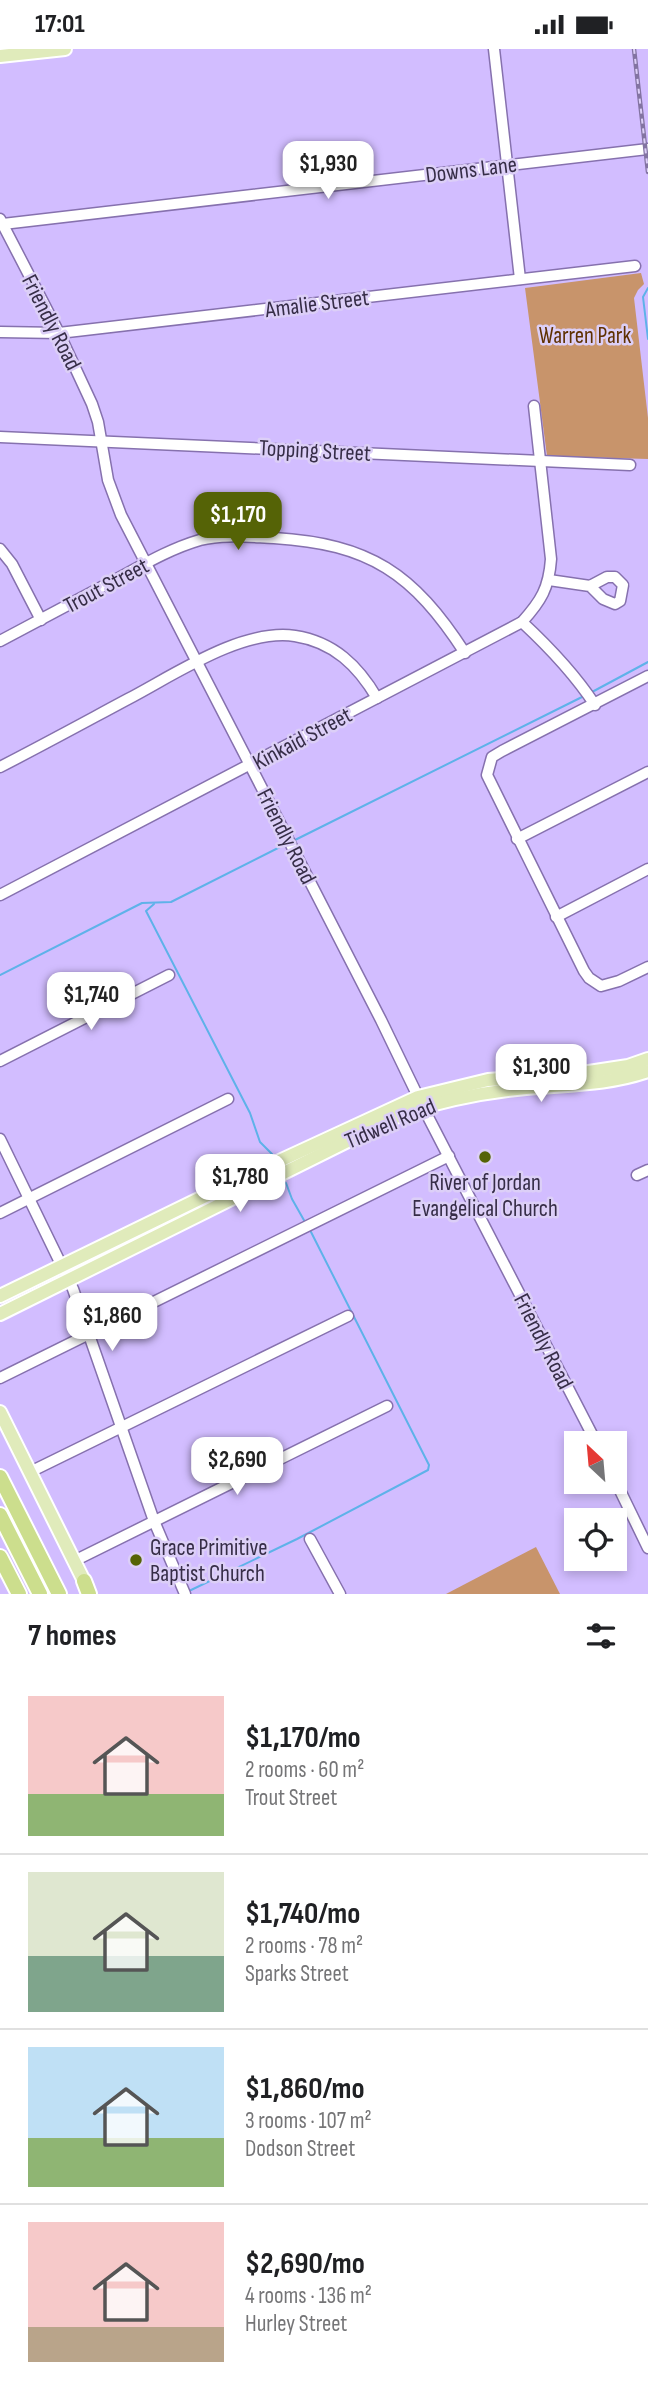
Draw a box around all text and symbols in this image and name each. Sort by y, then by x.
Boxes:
text: 17:01 [35,9,85,40]
pin: $1,930 [271,141,385,201]
text: $1,930 [299,150,357,178]
street label: Downs Lane [424,150,518,189]
street label: Friendly Road [15,270,87,375]
street label: Amalie Street [263,284,371,324]
park label: Warren Park [539,322,631,350]
street label: Topping Street [258,434,372,468]
pin: $1,170 [181,493,295,552]
text: $1,170 [210,501,266,529]
street label: Trout Street [59,552,154,620]
street label: Kinkaid Street [248,701,357,777]
street label: Friendly Road [250,784,322,889]
pin: $1,740 [34,972,148,1032]
text: $1,740 [63,981,119,1009]
pin: $1,300 [484,1045,598,1104]
text: $1,300 [512,1053,570,1081]
street label: Tidwell Road [341,1092,440,1156]
marker: River of Jordan Evangelical Church [477,1149,493,1165]
pin: $1,780 [183,1155,297,1214]
text: $1,780 [211,1163,269,1191]
place label: River of Jordan Evangelical Church [412,1169,558,1223]
street label: Friendly Road [507,1289,579,1394]
pin: $1,860 [55,1293,169,1353]
text: $1,860 [82,1302,142,1330]
north arrow [564,1431,626,1495]
map controls [564,1431,627,1571]
pin: $2,690 [180,1437,294,1497]
text: $2,690 [207,1446,267,1474]
button: locate [564,1508,627,1571]
place label: Grace Primitive Baptist Church [150,1534,268,1588]
marker: Grace Primitive Baptist Church [128,1552,144,1568]
icon: filters [582,1617,620,1655]
text: 7 homes [28,1618,116,1654]
text: $1,170/mo [245,1720,361,1756]
icon: home [84,1724,168,1808]
text: 2 rooms · 60 m² [245,1756,364,1784]
text: Trout Street [245,1784,337,1812]
text: $1,740/mo [245,1896,360,1932]
icon: home [84,1900,168,1984]
text: 2 rooms · 78 m² [245,1932,363,1960]
text: Sparks Street [245,1960,349,1988]
text: $1,860/mo [245,2071,365,2107]
icon: home [84,2075,168,2159]
text: 3 rooms · 107 m² [245,2107,372,2135]
text: Dodson Street [245,2135,355,2163]
text: $2,690/mo [245,2246,365,2282]
icon: home [84,2250,168,2334]
text: 4 rooms · 136 m² [245,2282,372,2310]
text: Hurley Street [245,2310,347,2338]

